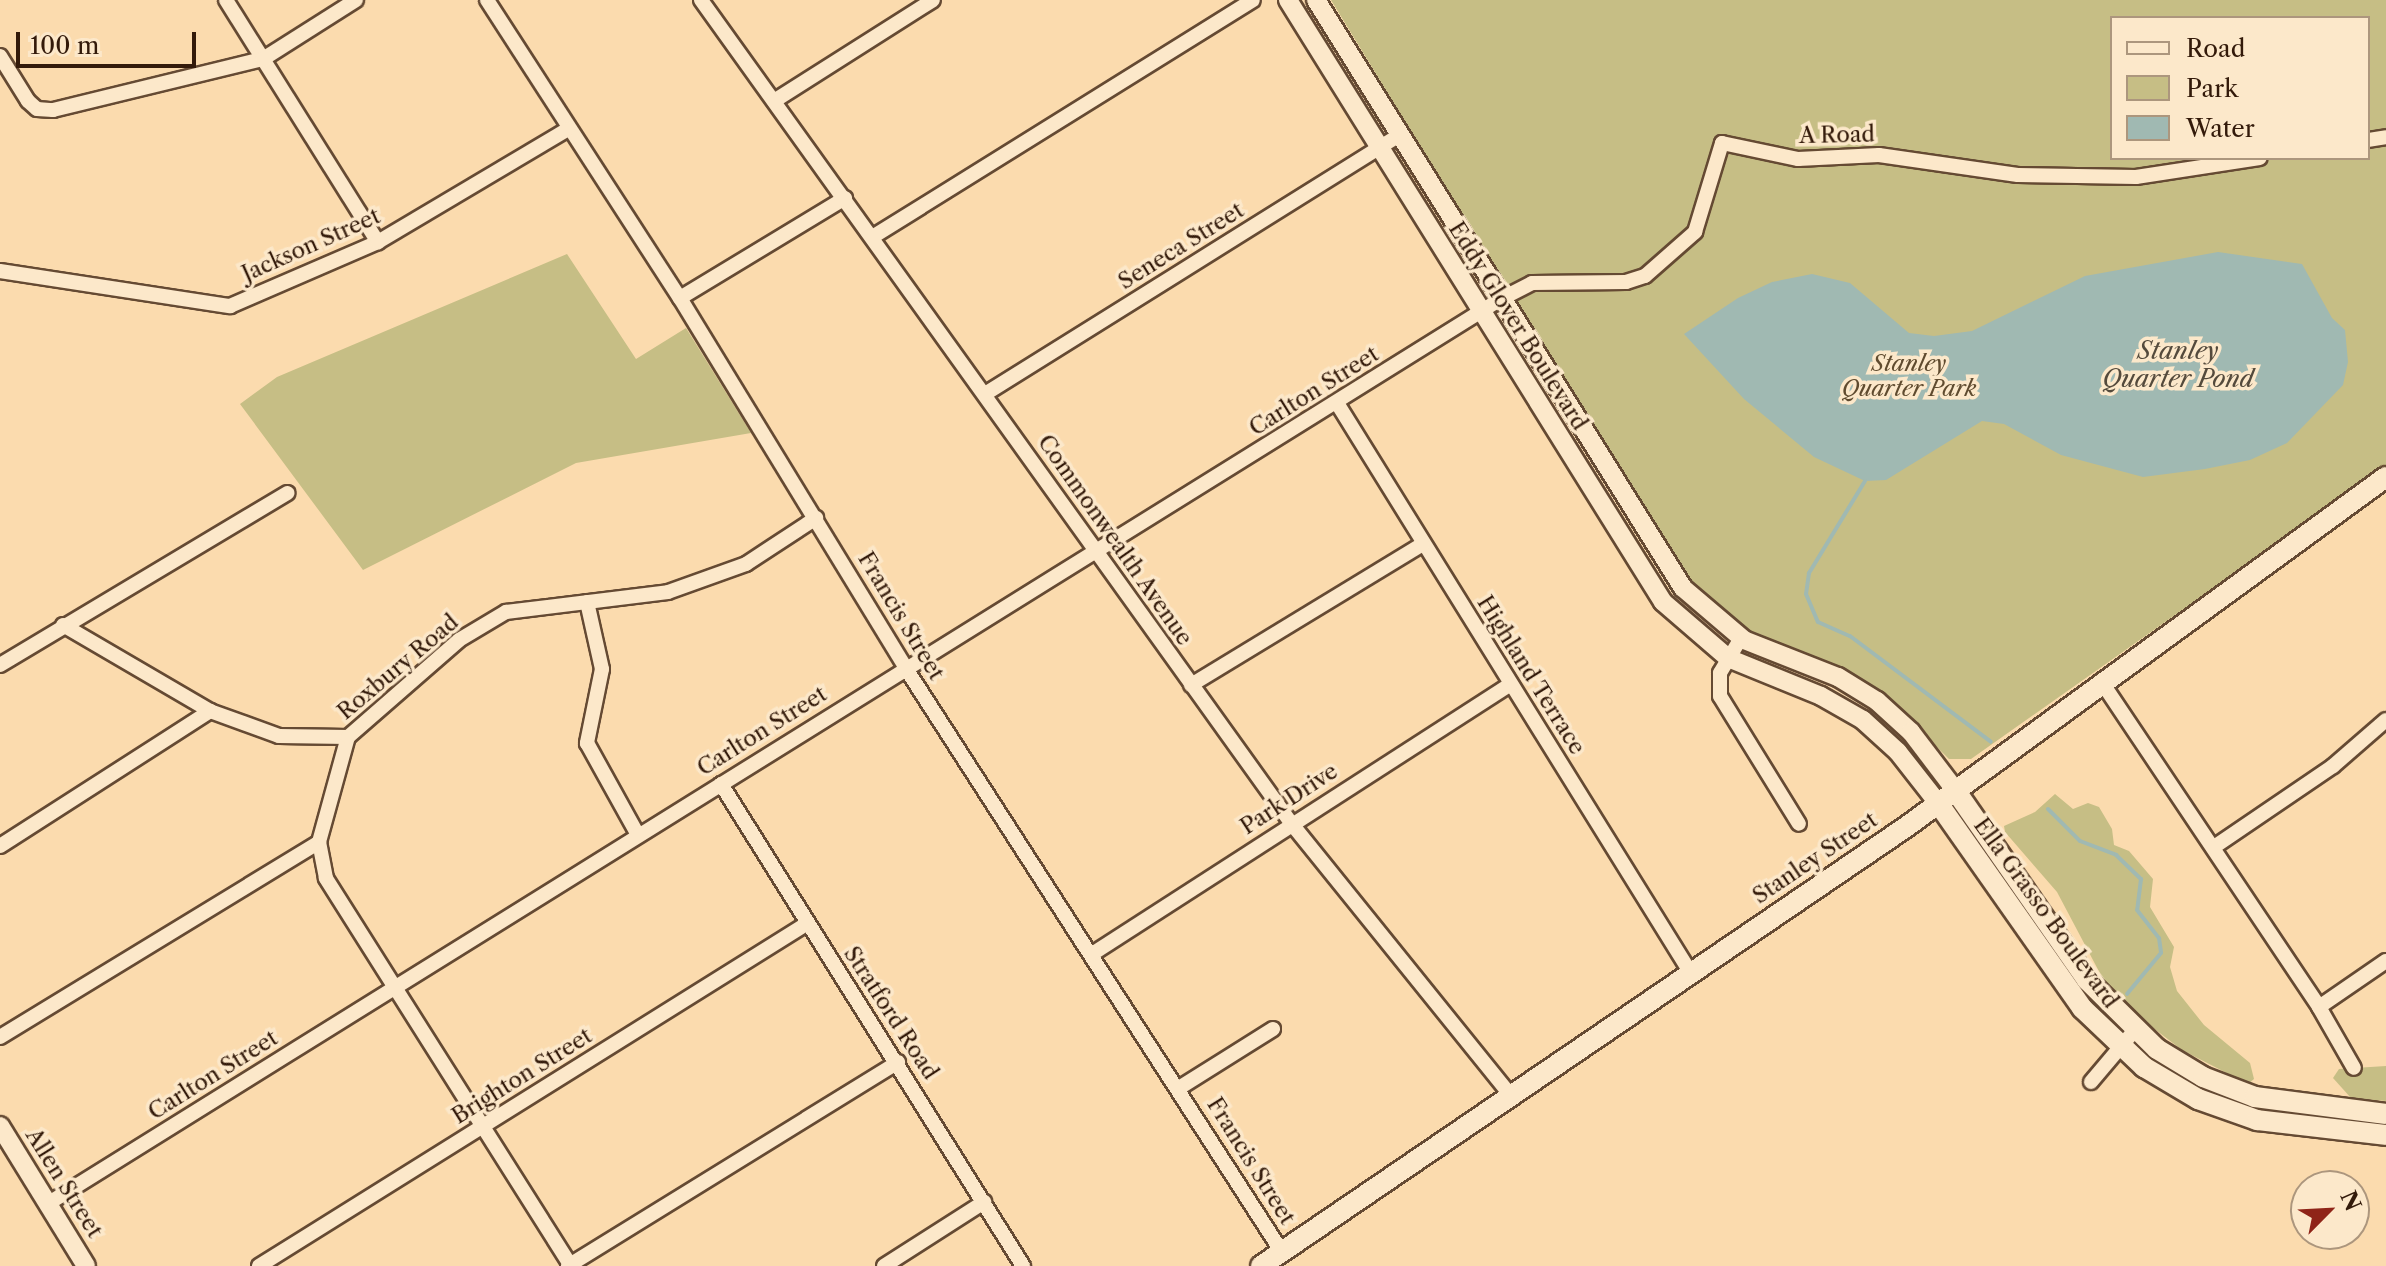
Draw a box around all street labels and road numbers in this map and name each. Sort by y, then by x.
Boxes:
street label: A Road [1798,121,1876,149]
street label: Seneca Street [1113,197,1249,295]
street label: Jackson Street [238,203,384,287]
street label: Eddy Glover Boulevard [1443,216,1593,436]
street label: Carlton Street [1244,341,1384,441]
street label: Commonwealth Avenue [1032,429,1198,651]
street label: Francis Street [852,547,950,685]
street label: Highland Terrace [1471,591,1591,759]
street label: Roxbury Road [332,609,464,725]
street label: Carlton Street [692,681,832,781]
street label: Park Drive [1235,758,1343,840]
street label: Stanley Street [1747,806,1883,910]
street label: Ella Grasso Boulevard [1968,813,2124,1013]
street label: Stratford Road [838,942,944,1084]
street label: Brighton Street [447,1022,597,1130]
street label: Carlton Street [143,1025,283,1125]
street label: Francis Street [1201,1093,1301,1229]
street label: Allen Street [20,1124,108,1242]

